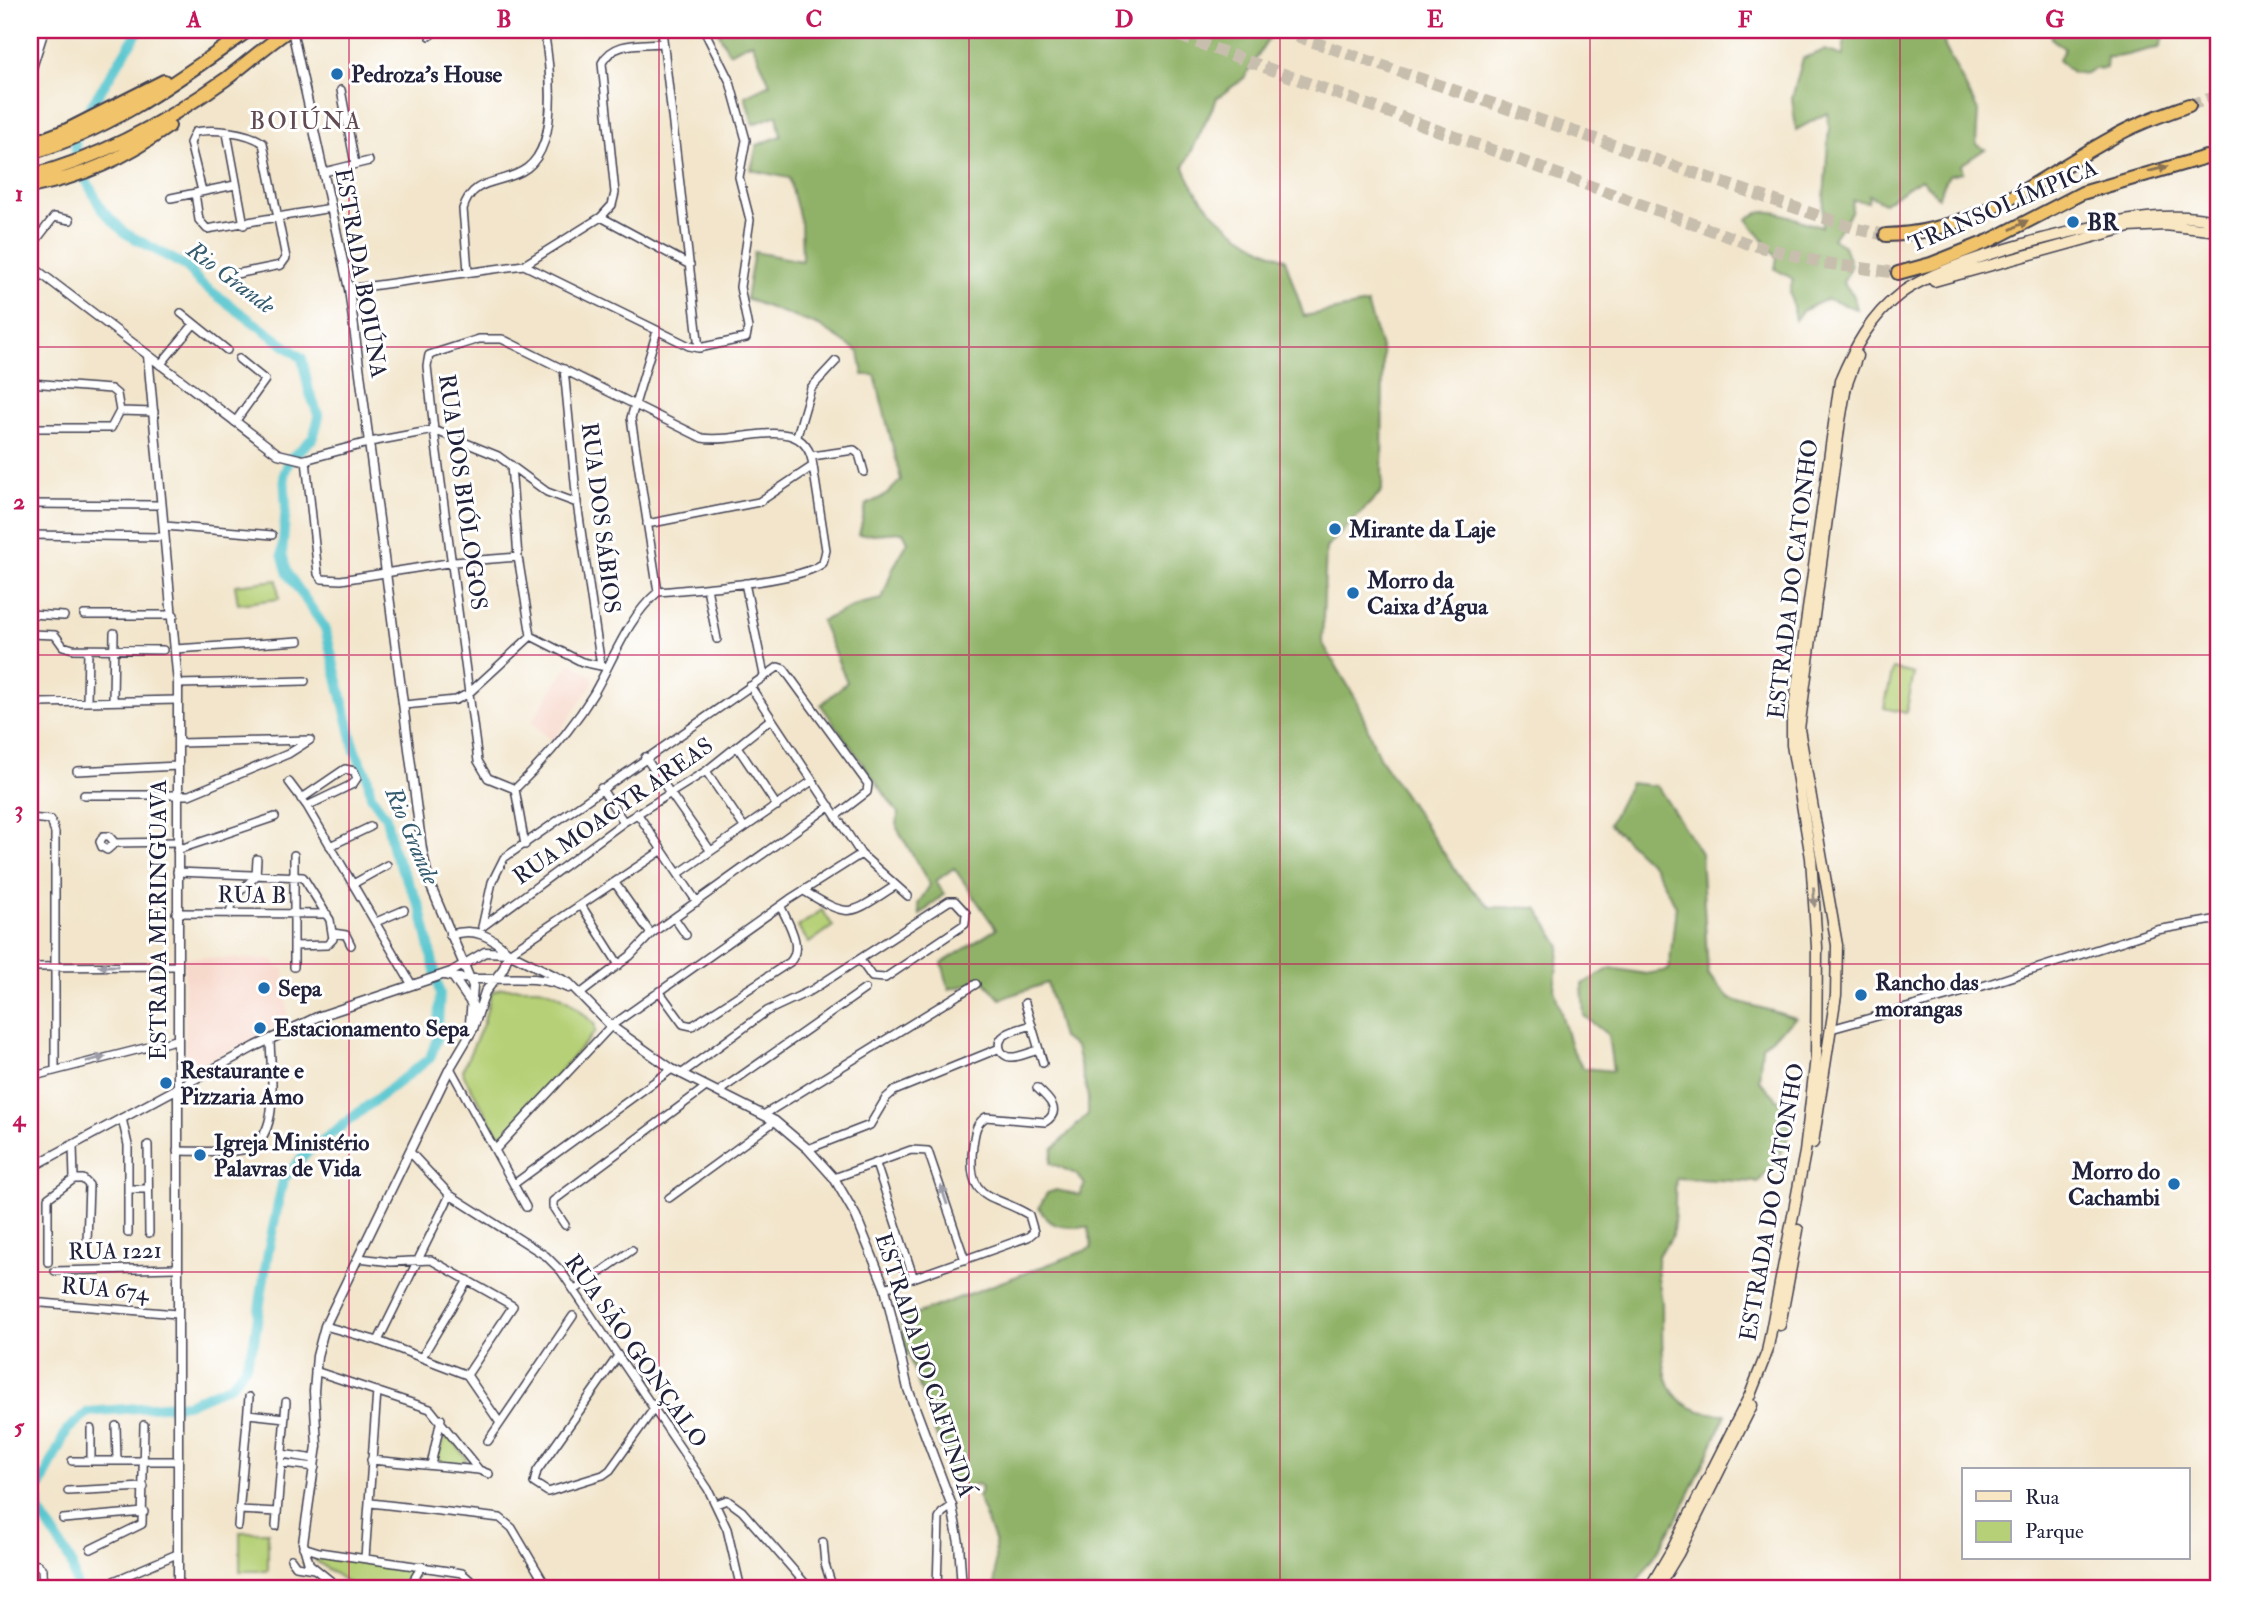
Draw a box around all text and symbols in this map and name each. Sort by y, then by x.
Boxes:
text: A [186,5,202,34]
text: B [496,5,512,34]
text: C [806,5,822,34]
text: D [1115,5,1133,34]
text: E [1427,5,1444,34]
text: F [1738,5,1753,34]
text: G [2045,5,2065,34]
place label: Pedroza's House [351,60,503,89]
marker: Pedroza's House [329,66,345,82]
district label: BOIÚNA [249,105,363,137]
street label: TRANSOLÍMPICA [1904,153,2102,259]
one-way arrow [2147,163,2169,174]
street label: ESTRADA BOIÚNA [328,166,394,380]
text: 1 [15,179,23,208]
place label: BR [2087,208,2120,237]
marker: BR [2065,214,2081,230]
one-way arrow [2009,219,2029,230]
water label: Rio Grande [180,234,282,322]
street label: RUA DOS BIÓLOGOS [432,372,494,612]
street label: RUA DOS SÁBIOS [575,421,627,615]
street label: ESTRADA DO CATONHO [1761,437,1825,721]
text: 2 [13,487,25,516]
place label: Mirante da Laje [1348,515,1496,544]
marker: Mirante da Laje [1327,521,1343,537]
place label: Morro da Caixa d'Água [1366,566,1489,622]
marker: Morro da Caixa d'Água [1345,585,1361,601]
street label: RUA MOACYR AREAS [507,731,719,891]
street label: ESTRADA MERINGUAVA [144,779,173,1061]
water label: Rio Grande [377,782,447,890]
text: 3 [15,795,23,824]
street label: RUA B [217,880,287,910]
one-way arrow [1809,887,1820,909]
one-way arrow [97,960,119,972]
place label: Rancho das morangas [1875,968,1979,1024]
place label: Sepa [278,974,323,1004]
marker: Sepa [256,980,272,996]
marker: Rancho das morangas [1853,987,1869,1003]
place label: Estacionamento Sepa [274,1014,470,1044]
marker: Estacionamento Sepa [252,1020,268,1036]
one-way arrow [85,1053,107,1064]
place label: Restaurante e Pizzaria Amo [180,1056,304,1111]
street label: ESTRADA DO CATONHO [1733,1061,1811,1343]
marker: Restaurante e Pizzaria Amo [158,1075,174,1091]
text: 4 [12,1104,27,1133]
place label: Igreja Ministério Palavras de Vida [214,1128,369,1183]
marker: Igreja Ministério Palavras de Vida [192,1147,208,1163]
place label: Morro do Cachambi [2068,1157,2160,1212]
marker: Morro do Cachambi [2166,1176,2182,1192]
one-way arrow [938,1184,949,1205]
street label: ESTRADA DO CAFUNDÁ [869,1229,982,1501]
street label: RUA 1221 [68,1236,162,1266]
street label: RUA SÃO GONÇALO [558,1249,714,1453]
street label: RUA 674 [60,1271,152,1307]
text: 5 [14,1412,25,1441]
legend [1962,1468,2190,1560]
text: Rua [2025,1484,2060,1511]
text: Parque [2025,1518,2084,1545]

